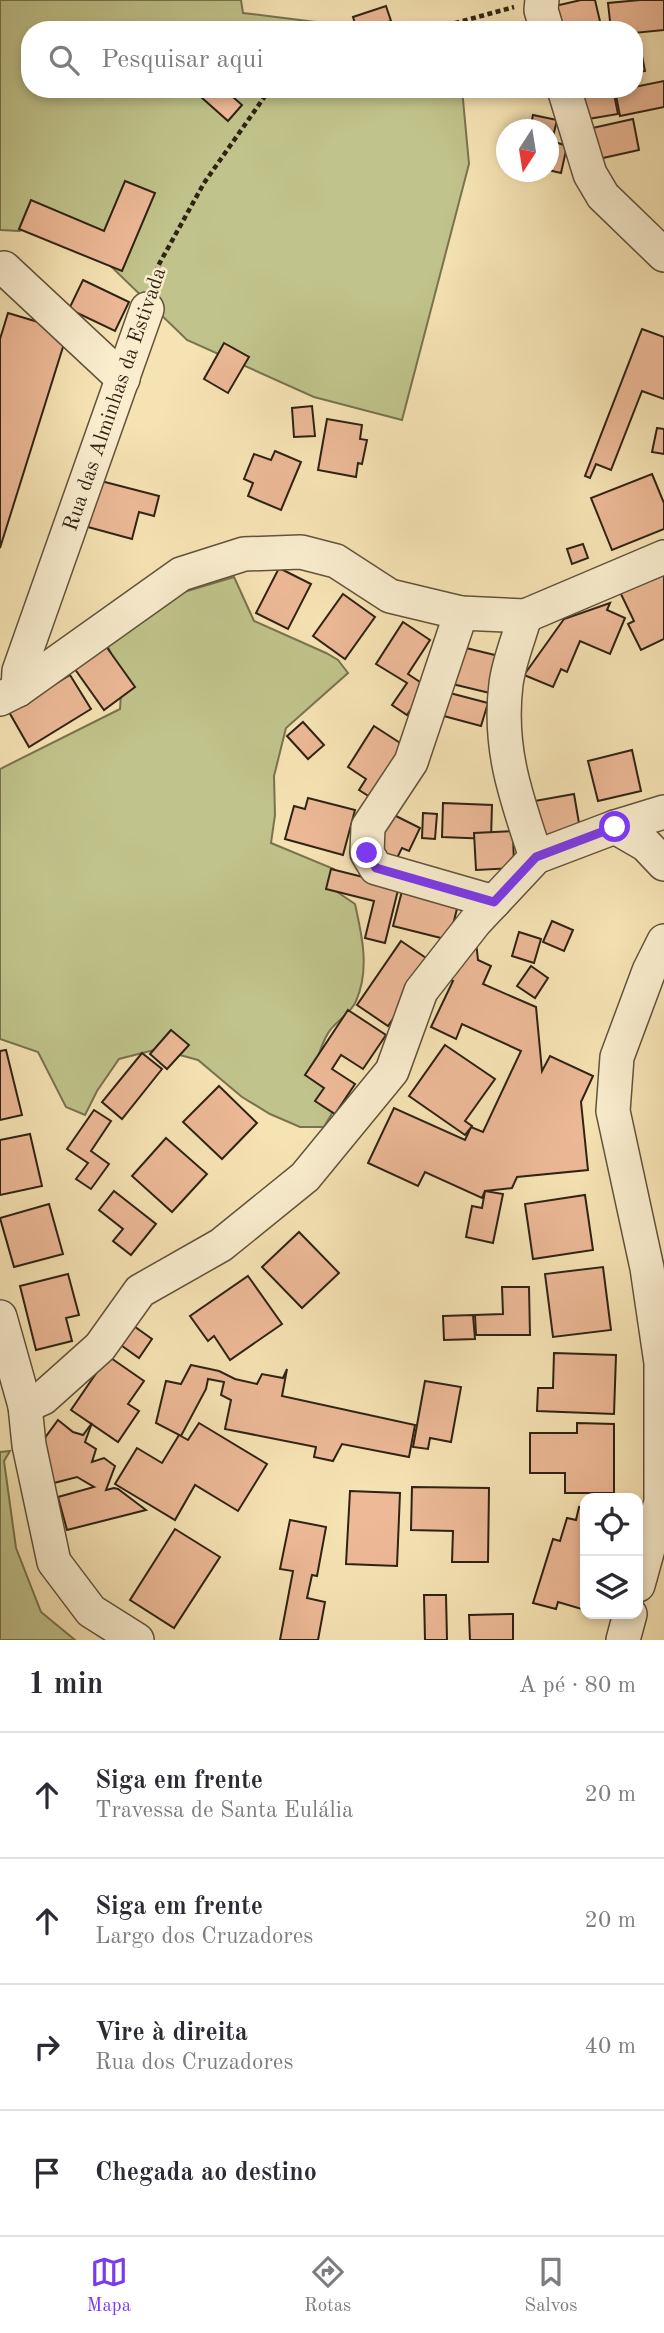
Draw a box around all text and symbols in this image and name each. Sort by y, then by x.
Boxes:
search box [21,21,643,98]
icon: search [45,41,83,79]
text: Pesquisar aqui [101,47,263,73]
north arrow [496,119,559,182]
street label: Rua das Alminhas da Estivada [60,265,170,534]
route start [599,811,630,842]
route end [351,837,382,868]
map controls [580,1493,643,1619]
button: locate [580,1493,643,1556]
button: layers [580,1556,643,1619]
text: 1 min [28,1670,103,1700]
text: A pé · 80 m [519,1674,636,1697]
text: Siga em frente [95,1768,263,1794]
icon: ahead [28,1776,66,1814]
text: 20 m [585,1783,636,1806]
text: Travessa de Santa Eulália [95,1799,353,1822]
text: Siga em frente [95,1894,263,1920]
icon: ahead [28,1902,66,1940]
text: 20 m [585,1909,636,1932]
text: Largo dos Cruzadores [95,1925,313,1948]
text: Vire à direita [95,2020,248,2046]
icon: right [28,2028,66,2066]
text: 40 m [585,2035,636,2058]
text: Rua dos Cruzadores [95,2051,293,2074]
icon: arrive [28,2154,66,2192]
text: Chegada ao destino [95,2160,317,2186]
tab: Mapa [87,2253,131,2318]
tab: Rotas [304,2253,351,2318]
tab: Salvos [524,2253,577,2318]

